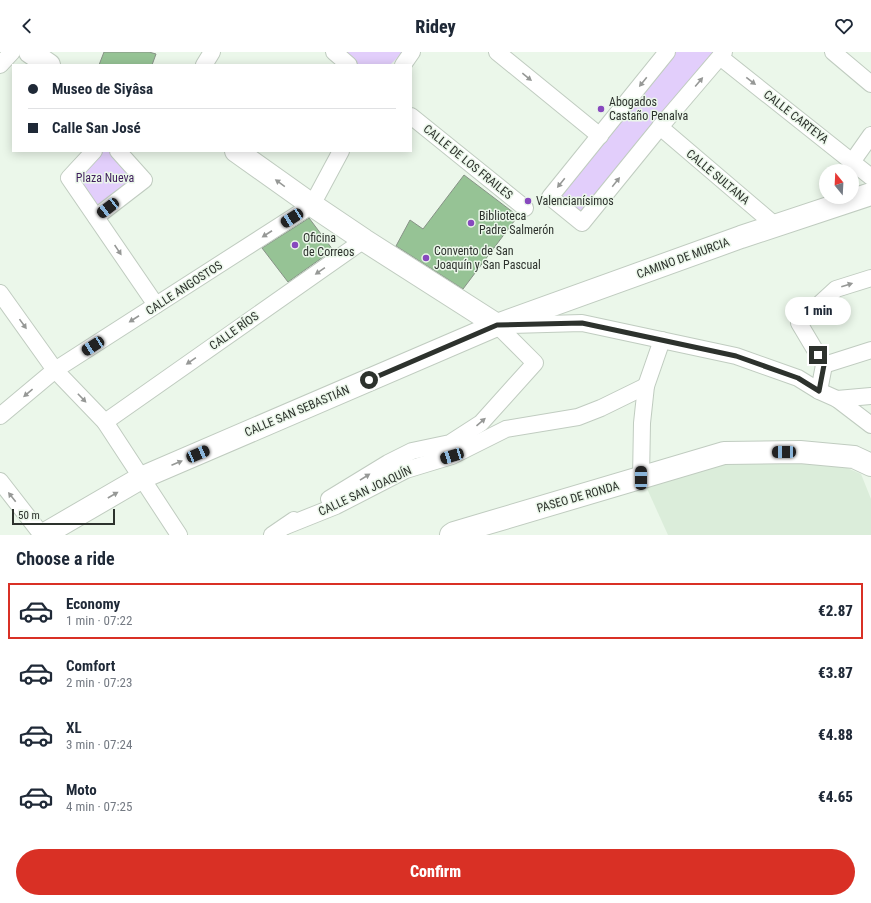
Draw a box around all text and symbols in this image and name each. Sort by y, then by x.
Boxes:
icon: back [16,15,38,37]
icon: heart [833,15,855,37]
text: Ridey [415,16,456,37]
one-way arrow [522,72,533,81]
one-way arrow [638,77,647,88]
one-way arrow [694,77,703,87]
one-way arrow [745,77,756,85]
text: Museo de Siyâsa [52,80,153,98]
street label: CALLE CARTEYA [761,87,831,147]
place label: Abogados Castaño Penalva [609,95,688,123]
marker: Abogados Castaño Penalva [596,104,606,114]
text: Calle San José [52,119,141,137]
street label: CALLE DE LOS FRAILES [420,122,516,202]
street label: CALLE SULTANA [684,147,752,208]
north arrow [819,164,859,204]
map controls [819,164,859,204]
park label: Plaza Nueva [76,171,135,185]
one-way arrow [611,177,620,187]
one-way arrow [556,178,565,189]
one-way arrow [275,179,285,187]
place label: Valencianísimos [536,194,614,208]
car [95,196,121,220]
marker: Valencianísimos [523,196,533,206]
car [279,206,305,230]
place label: Biblioteca Padre Salmerón [479,209,554,237]
marker: Biblioteca Padre Salmerón [466,218,476,228]
one-way arrow [262,230,272,238]
place label: Oficina de Correos [303,231,354,259]
street label: CAMINO DE MURCIA [635,235,731,281]
marker: Oficina de Correos [290,240,300,250]
place label: Convento de San Joaquín y San Pascual [434,244,541,272]
one-way arrow [114,245,122,255]
marker: Convento de San Joaquín y San Pascual [421,253,431,263]
street label: CALLE ANGOSTOS [143,258,225,318]
one-way arrow [315,267,326,275]
one-way arrow [841,282,853,288]
callout: 1 min [785,297,851,325]
text: 1 min [804,303,832,318]
street label: CALLE RÍOS [206,308,261,353]
one-way arrow [129,315,139,323]
one-way arrow [19,319,27,330]
car [80,334,106,358]
route end [809,346,827,364]
one-way arrow [186,357,196,365]
route start [360,371,378,389]
street label: CALLE SAN SEBASTIÁN [242,382,352,439]
one-way arrow [22,389,33,398]
one-way arrow [78,393,87,403]
one-way arrow [475,418,486,427]
car [185,444,211,464]
car [772,446,796,458]
car [439,447,465,465]
one-way arrow [172,460,183,466]
street label: CALLE SAN JOAQUÍN [316,462,414,519]
car [635,466,647,490]
one-way arrow [359,474,371,481]
street label: PASEO DE RONDA [535,479,621,515]
one-way arrow [8,491,17,502]
one-way arrow [107,491,119,498]
scale bar [12,507,115,526]
text: 50 m [18,509,40,522]
text: Choose a ride [16,548,115,569]
icon: car [18,593,54,629]
text: Economy [66,595,120,613]
text: €2.87 [818,602,853,620]
text: 1 min · 07:22 [66,613,132,628]
icon: car [18,655,54,691]
text: Comfort [66,657,115,675]
text: €3.87 [818,664,853,682]
text: 2 min · 07:23 [66,675,132,690]
icon: car [18,717,54,753]
text: XL [66,719,82,737]
text: €4.88 [818,726,853,744]
text: 3 min · 07:24 [66,737,132,752]
icon: car [18,779,54,815]
text: Moto [66,781,97,799]
text: €4.65 [818,788,853,806]
text: 4 min · 07:25 [66,799,132,814]
button: Confirm [16,849,855,895]

